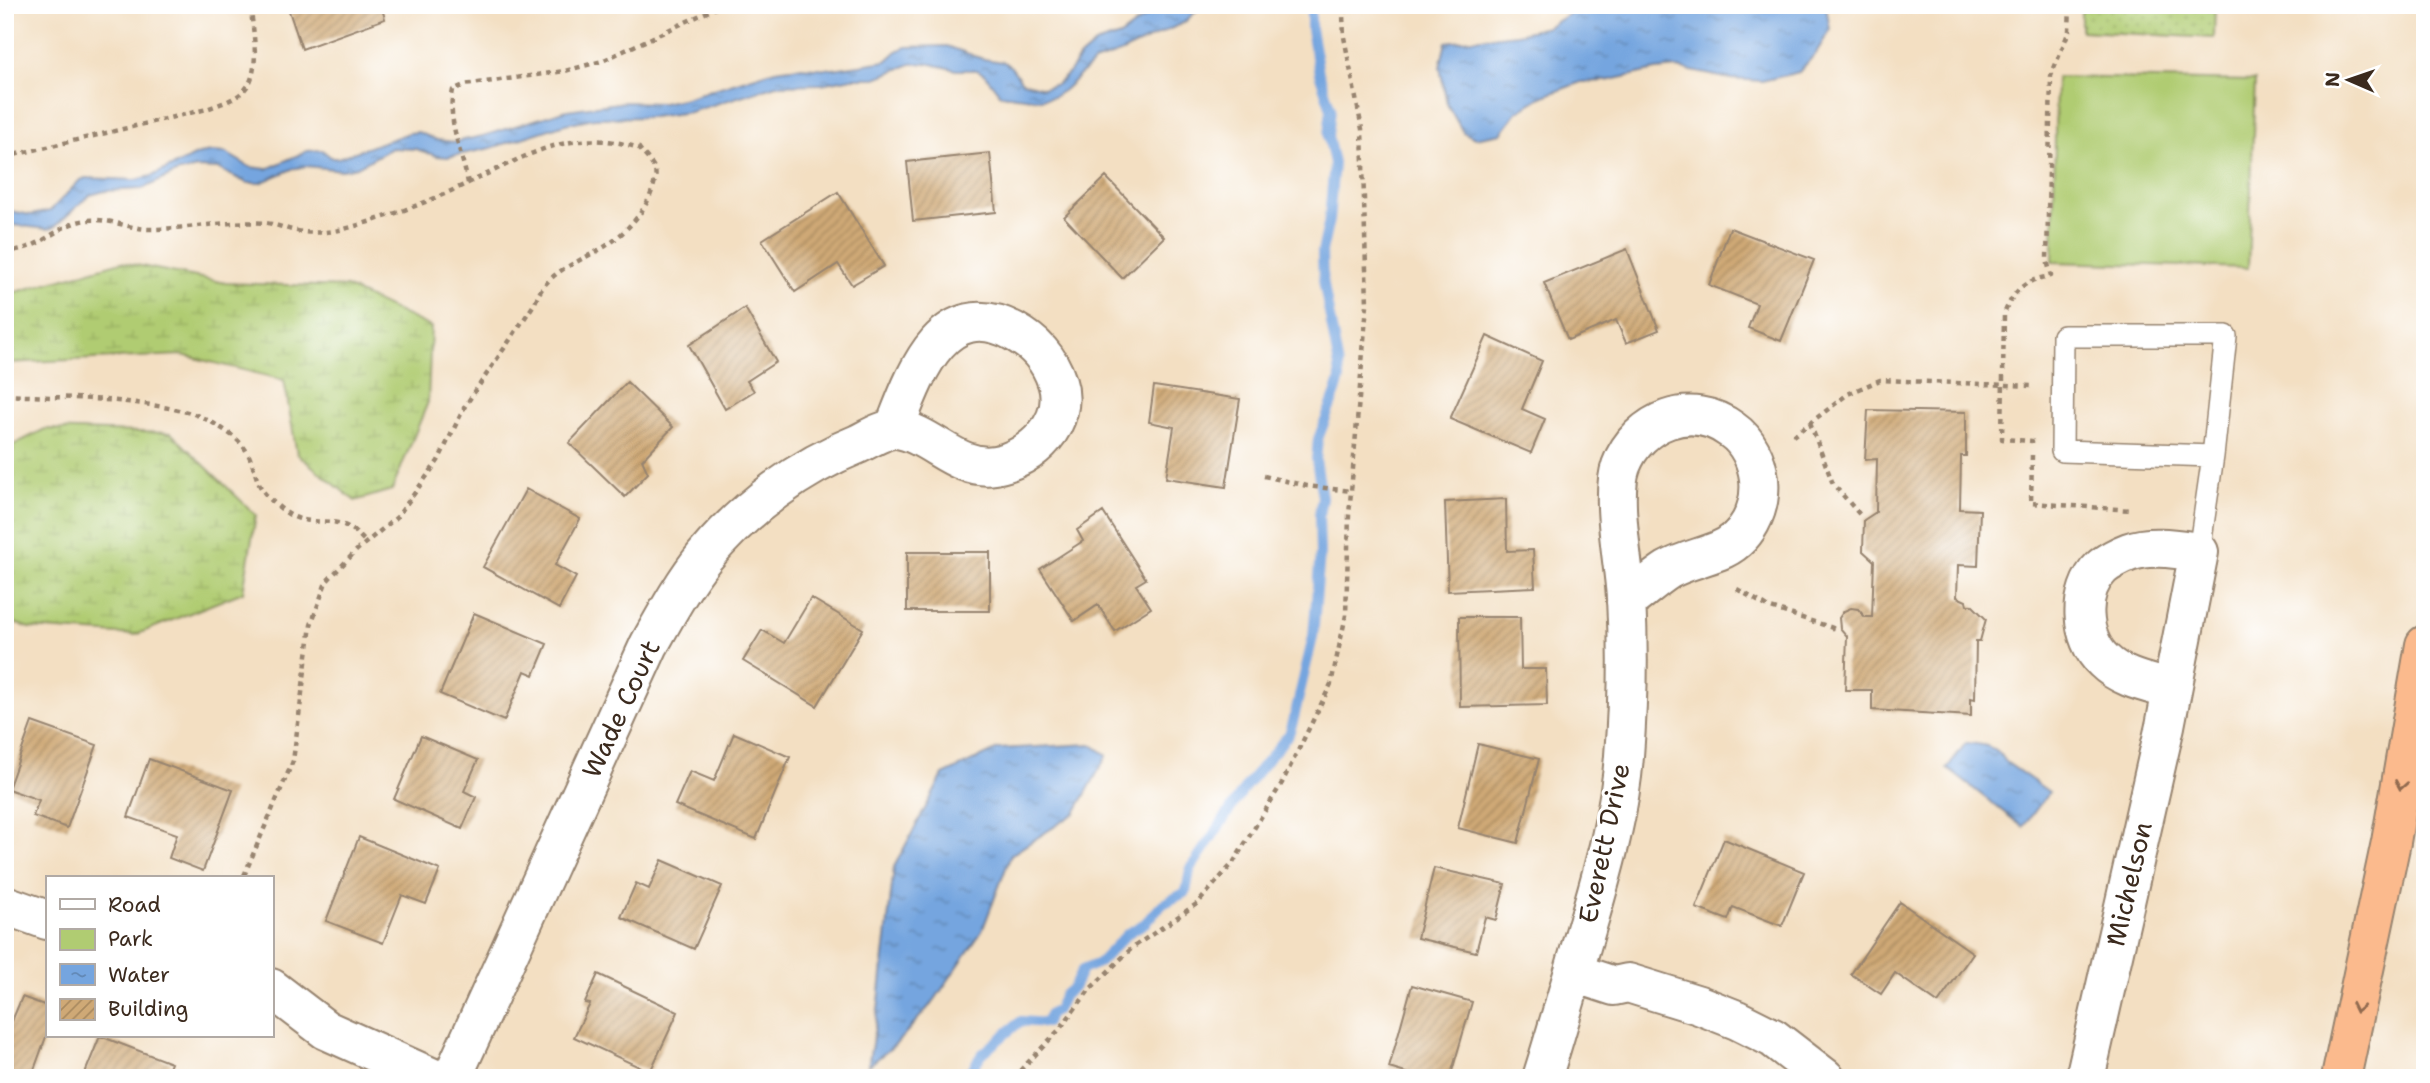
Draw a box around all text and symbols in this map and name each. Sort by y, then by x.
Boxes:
north arrow [2314,46,2384,116]
text: N [2320,71,2345,87]
street label: Wade Court [573,634,668,783]
street label: Everett Drive [1569,760,1638,926]
one-way arrow [2394,779,2409,791]
street label: Michelson [2097,818,2160,950]
legend [46,876,273,1038]
text: Road [108,891,161,919]
text: Park [108,925,153,953]
text: Water [108,961,170,989]
text: Building [108,995,188,1023]
one-way arrow [2351,1002,2366,1014]

